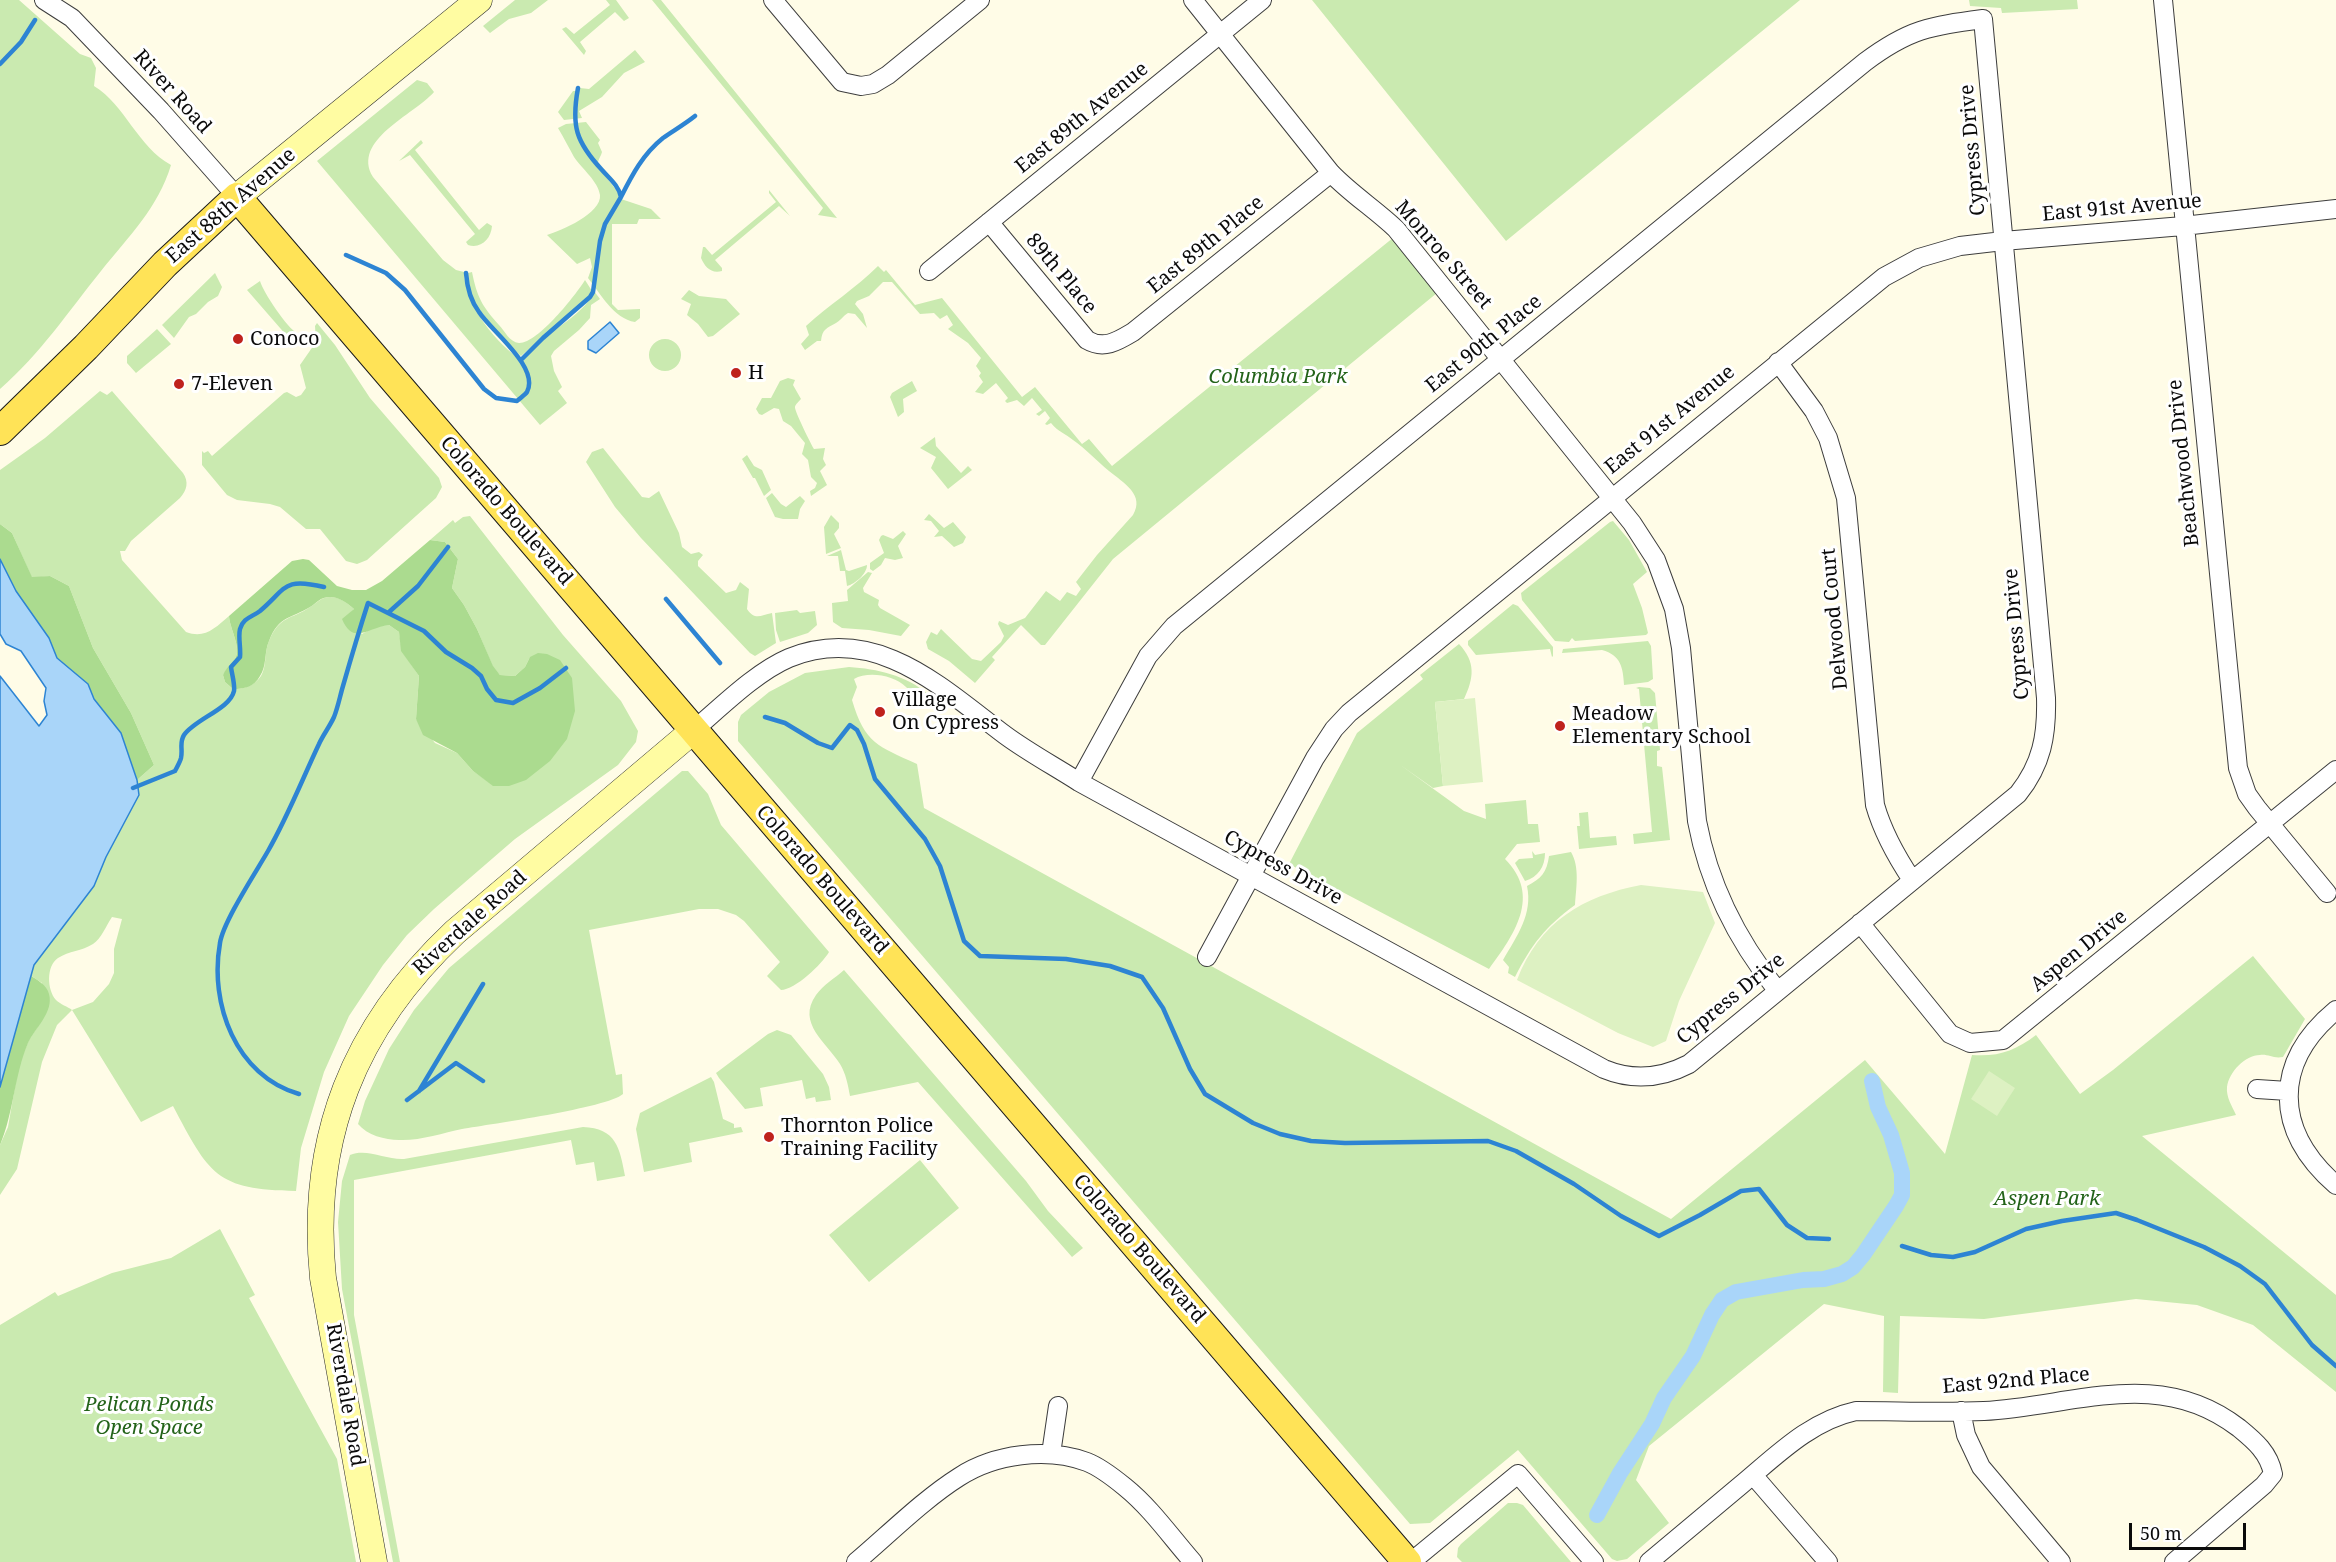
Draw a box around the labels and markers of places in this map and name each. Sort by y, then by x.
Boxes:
place label: Conoco [250,327,320,351]
marker: Conoco [231,332,245,346]
place label: H [748,361,764,385]
marker: H [729,366,743,380]
place label: 7-Eleven [191,372,273,396]
marker: 7-Eleven [172,377,186,391]
place label: Village On Cypress [892,688,999,735]
place label: Meadow Elementary School [1572,702,1751,749]
marker: Village On Cypress [873,705,887,719]
marker: Meadow Elementary School [1553,719,1567,733]
place label: Thornton Police Training Facility [781,1114,938,1161]
marker: Thornton Police Training Facility [762,1130,776,1144]

